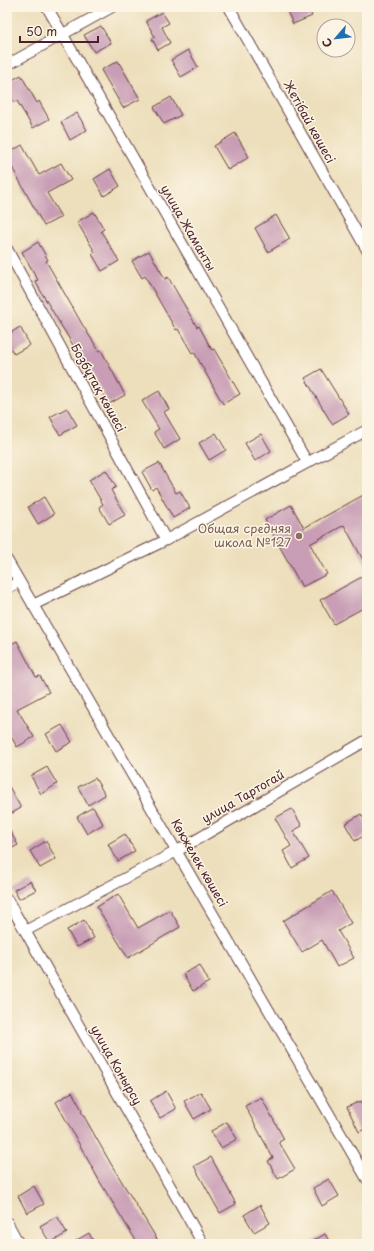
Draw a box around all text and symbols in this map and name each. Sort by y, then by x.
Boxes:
scale bar [20,18,98,44]
north arrow [316,18,356,58]
text: 50 m [26,22,57,40]
text: С [317,35,336,51]
street label: Жетібай көшесі [280,77,340,166]
street label: улица Жаманты [157,181,221,274]
street label: Бозбұтақ көшесі [67,340,131,435]
place label: Общая средняя школа №127 [198,519,291,551]
marker: Общая средняя школа №127 [294,531,304,541]
street label: улица Тартогай [198,765,287,827]
street label: Көкжелек көшесі [167,815,232,910]
street label: улица Конырсу [87,1021,147,1108]

